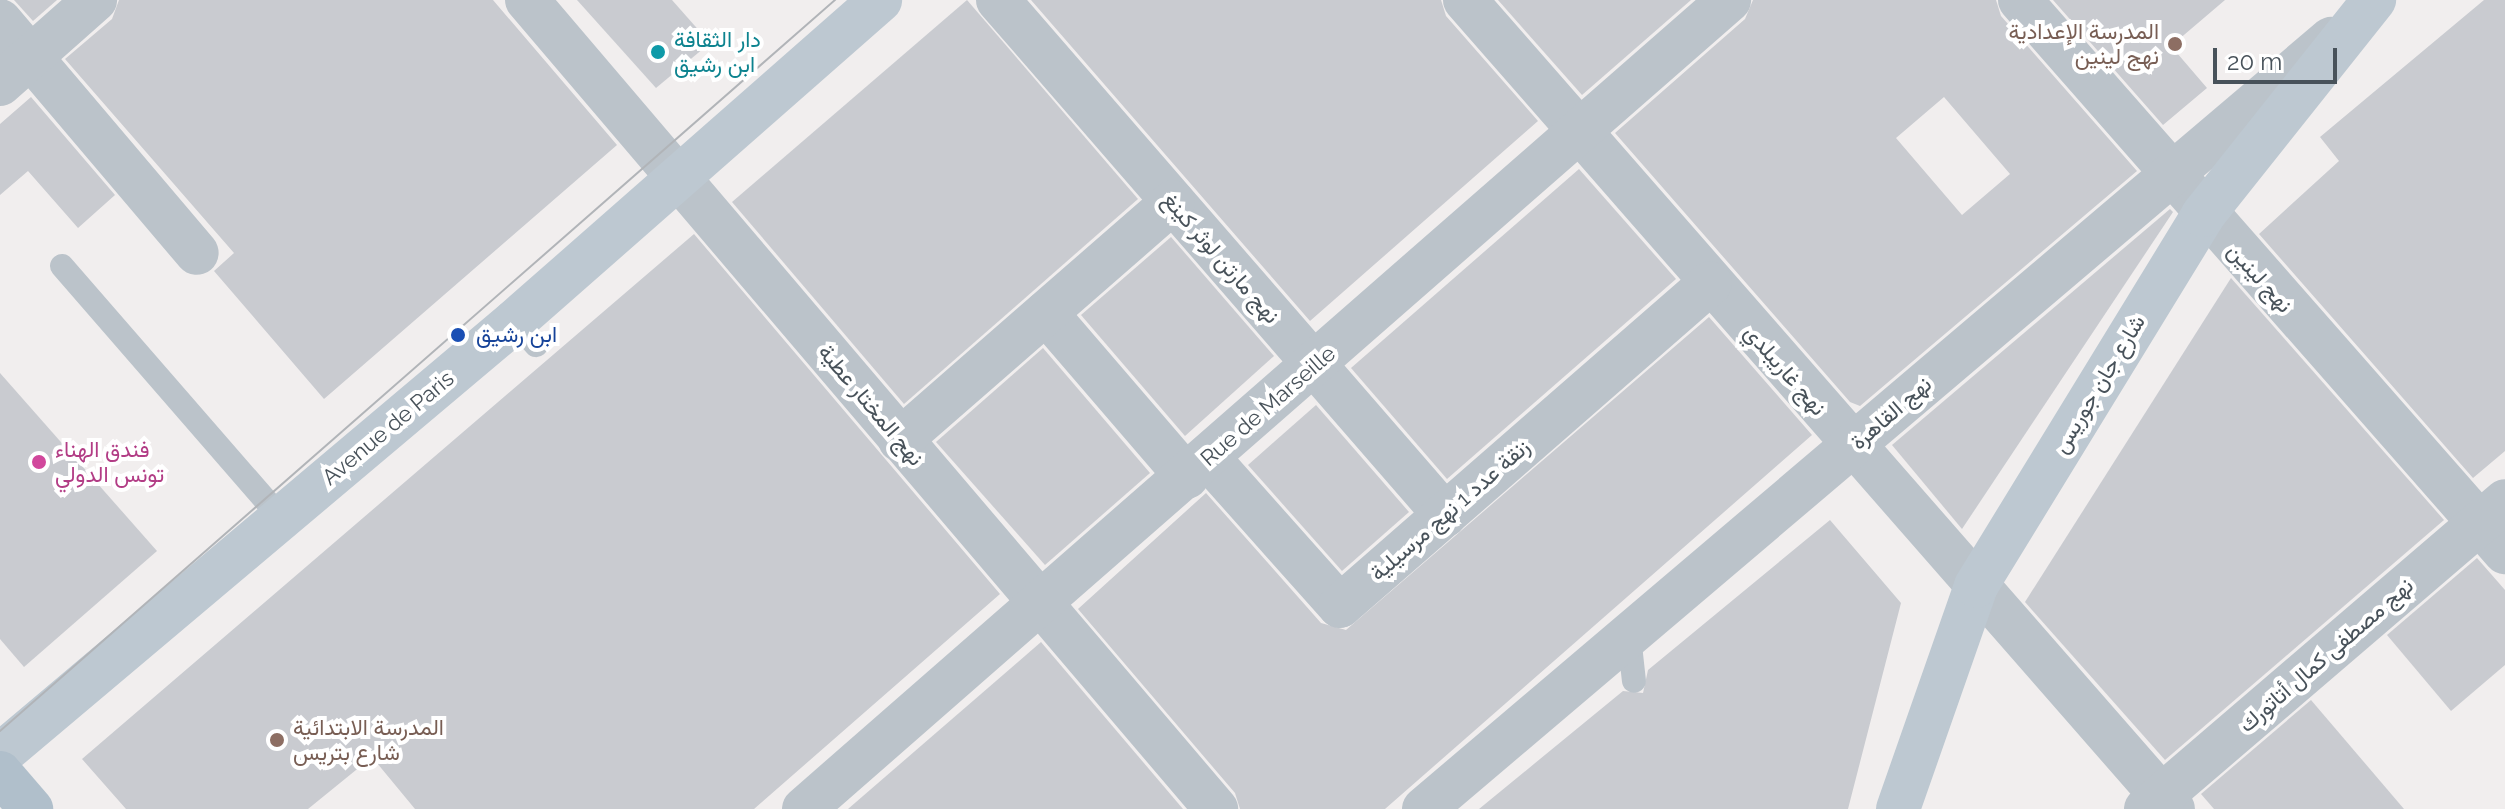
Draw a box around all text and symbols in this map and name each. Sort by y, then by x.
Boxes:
place label: المدرسة الإعدادية نهج لينين [2008,18,2159,70]
place label: دار الثقافة ابن رشيق [674,26,761,78]
scale bar [2217,32,2341,82]
marker: المدرسة الإعدادية نهج لينين [2166,35,2184,53]
marker: دار الثقافة ابن رشيق [649,43,667,61]
text: 20 m [2227,47,2282,76]
street label: نهج مارتن لوثر كينغ [1157,187,1285,329]
street label: نهج لينين [2222,238,2298,318]
street label: شارع جان جوريس [2047,310,2151,458]
street label: نهج غاريبلدي [1738,319,1832,421]
place label: ابن رشيق [476,322,557,348]
marker: ابن رشيق [447,324,469,346]
street label: نهج المختار عطية [813,339,929,471]
street label: Rue de Marseille [1195,340,1341,472]
street label: Avenue de Paris [317,365,459,491]
street label: نهج القاهرة [1845,371,1937,455]
street label: زنقة عدد 1 نهج مرسيلية [1365,434,1535,586]
place label: فندق الهناء تونس الدولي [55,436,164,488]
marker: فندق الهناء تونس الدولي [30,453,48,471]
street label: نهج مصطفى كمال أتاتورك [2233,572,2419,738]
place label: المدرسة الابتدائية شارع بتريس [293,714,444,766]
marker: المدرسة الابتدائية شارع بتريس [268,731,286,749]

